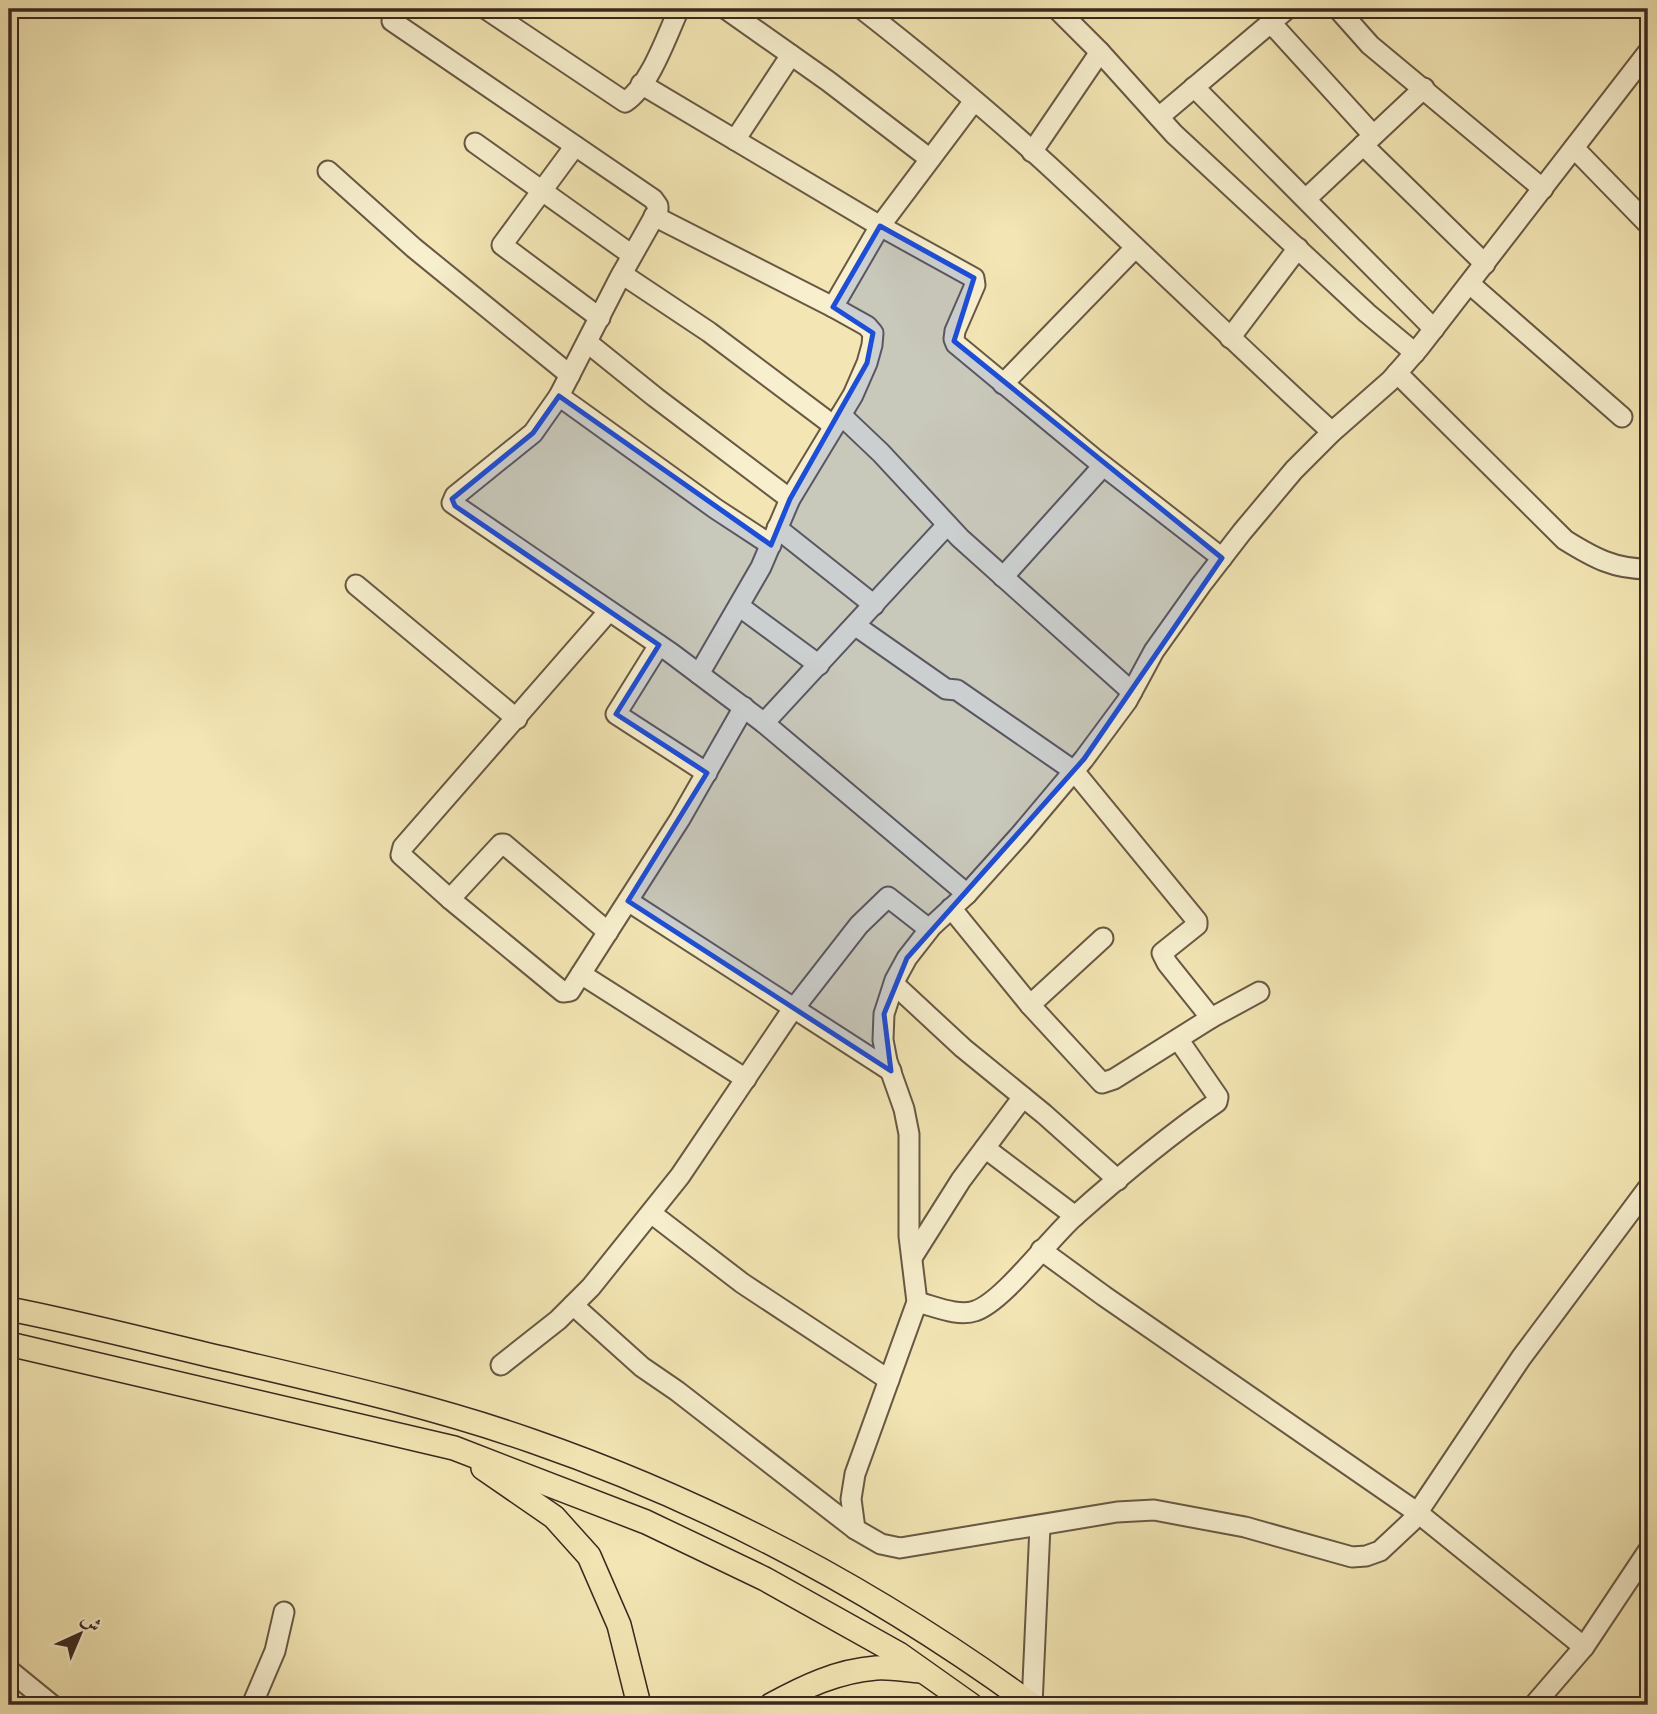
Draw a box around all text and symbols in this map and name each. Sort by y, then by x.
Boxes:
north arrow [46,1598,116,1668]
text: ش [76,1607,107,1638]

